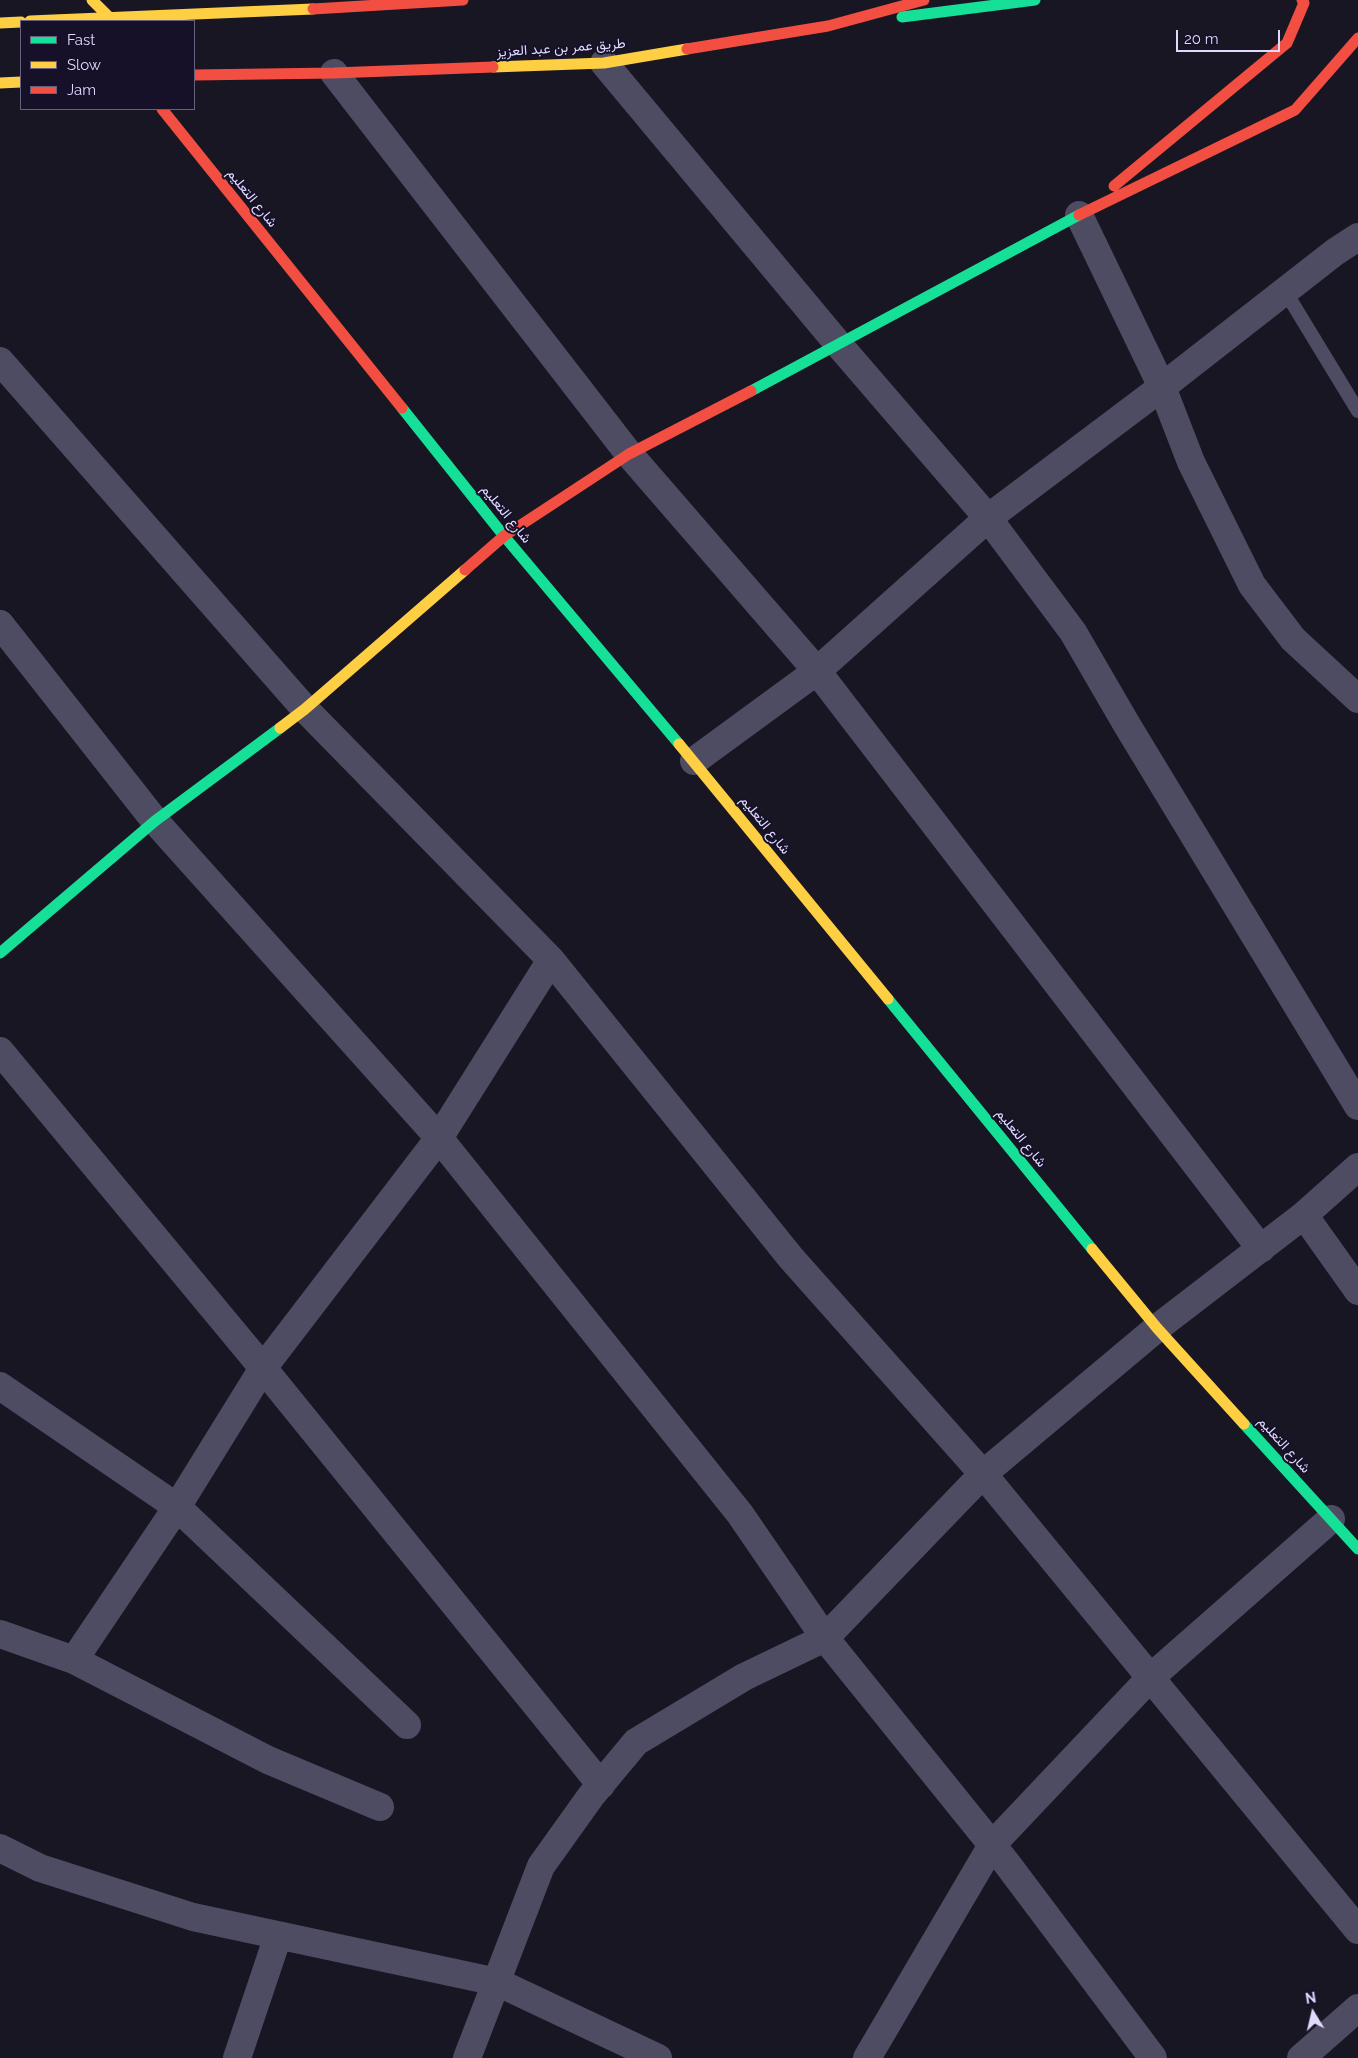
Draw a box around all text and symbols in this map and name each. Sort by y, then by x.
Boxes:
legend [20,20,195,110]
scale bar [1178,20,1282,52]
text: 20 m [1184,30,1219,48]
text: Fast [67,31,95,49]
street label: طريق عمر بن عبد العزيز [496,35,626,61]
text: Slow [67,56,101,74]
text: Jam [67,81,96,99]
street label: شارع التعليم [223,165,281,231]
street label: شارع التعليم [477,481,535,547]
street label: شارع التعليم [736,792,794,858]
street label: شارع التعليم [992,1105,1050,1171]
street label: شارع التعليم [1254,1413,1314,1477]
north arrow [1288,1988,1338,2038]
text: N [1304,1989,1317,2007]

